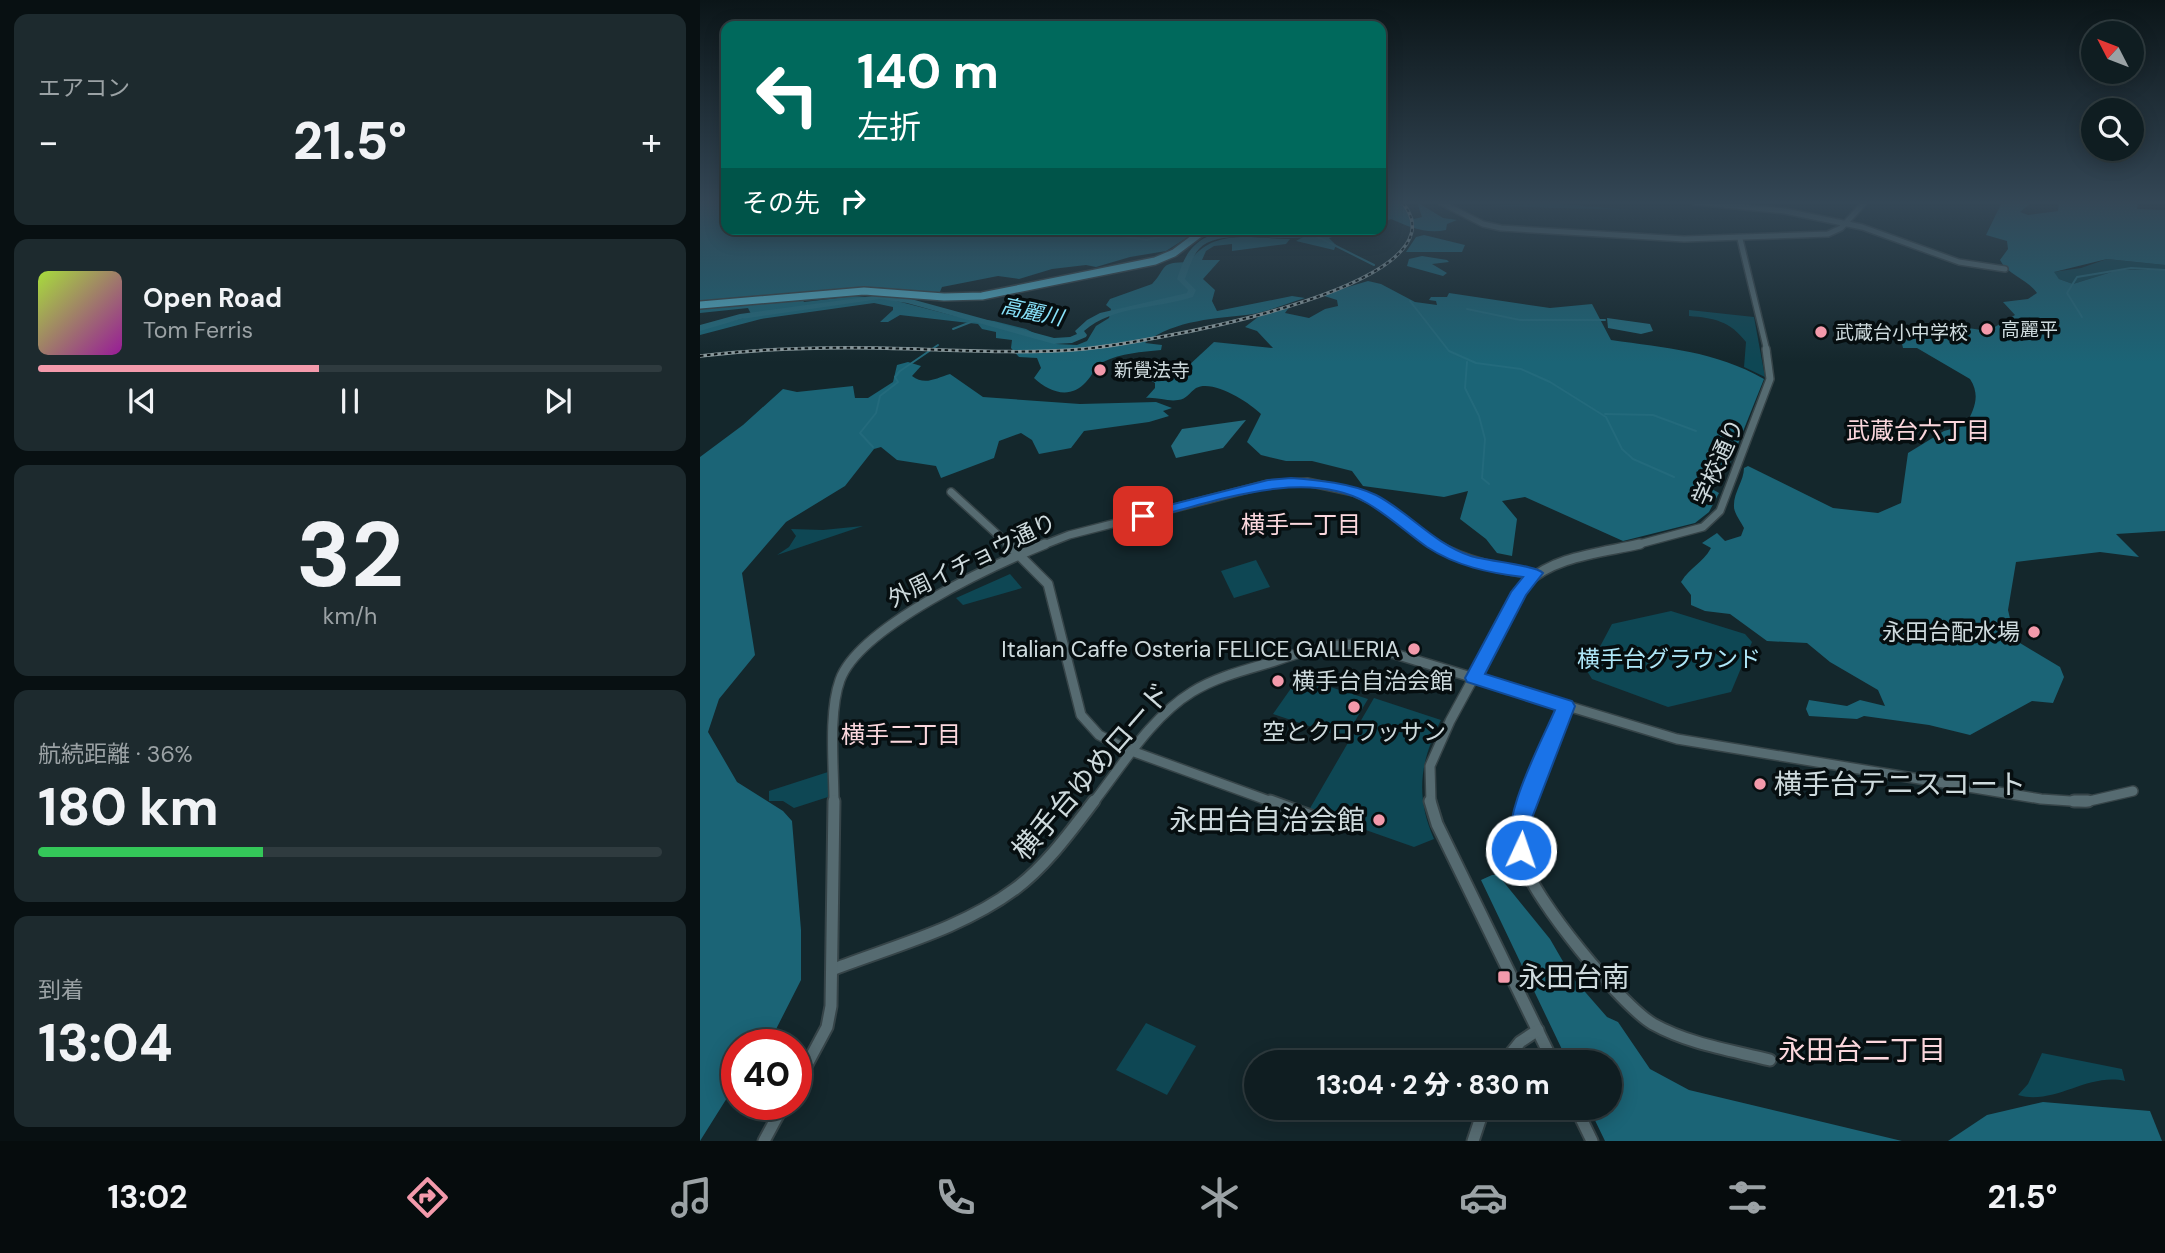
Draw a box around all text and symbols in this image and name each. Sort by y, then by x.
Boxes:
north arrow [2081,21,2144,84]
map controls [2081,21,2144,161]
text: 140 m [857,39,999,103]
icon: left [742,49,833,140]
text: エアコン [38,73,130,103]
button: search [2081,98,2144,161]
text: 左折 [857,106,921,148]
text: 21.5° [293,107,407,175]
text: − [38,117,59,167]
text: + [641,117,662,167]
icon: right [834,182,872,220]
text: その先 [742,186,820,220]
text: Open Road [143,281,282,315]
water label: 高麗川 [998,292,1068,333]
text: Tom Ferris [143,315,253,345]
place label: 高麗平 [2001,317,2058,342]
place label: 武蔵台小中学校 [1835,320,1968,345]
marker: 高麗平 [1979,321,1995,337]
marker: 武蔵台小中学校 [1813,324,1829,340]
place label: 新覺法寺 [1114,358,1190,383]
marker: 新覺法寺 [1092,362,1108,378]
icon: previous [123,382,161,420]
icon: pause [331,382,369,420]
icon: next [539,382,577,420]
street label: 学校通り [1686,414,1750,510]
district label: 武蔵台六丁目 [1846,415,1990,446]
pin [1113,486,1173,546]
text: 32 [296,496,404,614]
icon: arrive [1124,497,1162,535]
street label: 外周イチョウ通り [883,506,1061,614]
district label: 横手一丁目 [1241,509,1361,540]
text: km/h [323,601,377,631]
place label: 永田台配水場 [1882,617,2020,647]
marker: 永田台配水場 [2026,624,2042,640]
place label: Italian Caffe Osteria FELICE GALLERIA [1001,634,1400,664]
marker: Italian Caffe Osteria FELICE GALLERIA [1406,641,1422,657]
park label: 横手台グラウンド [1577,644,1761,674]
place label: 横手台自治会館 [1292,666,1453,696]
marker: 横手台自治会館 [1270,673,1286,689]
street label: 横手台ゆめロード [1004,675,1179,868]
marker: 空とクロワッサン [1346,699,1362,715]
place label: 空とクロワッサン [1262,717,1446,747]
district label: 横手二丁目 [841,719,961,750]
text: 航続距離 · 36% [38,739,193,769]
place label: 横手台テニスコート [1774,766,2026,803]
text: 180 km [38,773,219,841]
marker: 横手台テニスコート [1752,776,1768,792]
place label: 永田台自治会館 [1169,802,1365,839]
marker: 永田台自治会館 [1371,812,1387,828]
position arrow [1484,813,1558,887]
place label: 永田台南 [1518,959,1630,996]
marker: 永田台南 [1496,969,1512,985]
text: 到着 [38,975,84,1005]
text: 13:04 [38,1009,173,1077]
speed limit sign: 40 [721,1029,812,1120]
district label: 永田台二丁目 [1778,1032,1946,1069]
text: 13:04 · 2 分 · 830 m [1316,1068,1550,1102]
icon: directions [403,1173,452,1222]
icon: music [667,1173,716,1222]
icon: phone [931,1173,980,1222]
icon: climate [1195,1173,1244,1222]
icon: car [1459,1173,1508,1222]
icon: filters [1723,1173,1772,1222]
text: 13:02 [108,1176,188,1218]
text: 21.5° [1988,1176,2057,1218]

